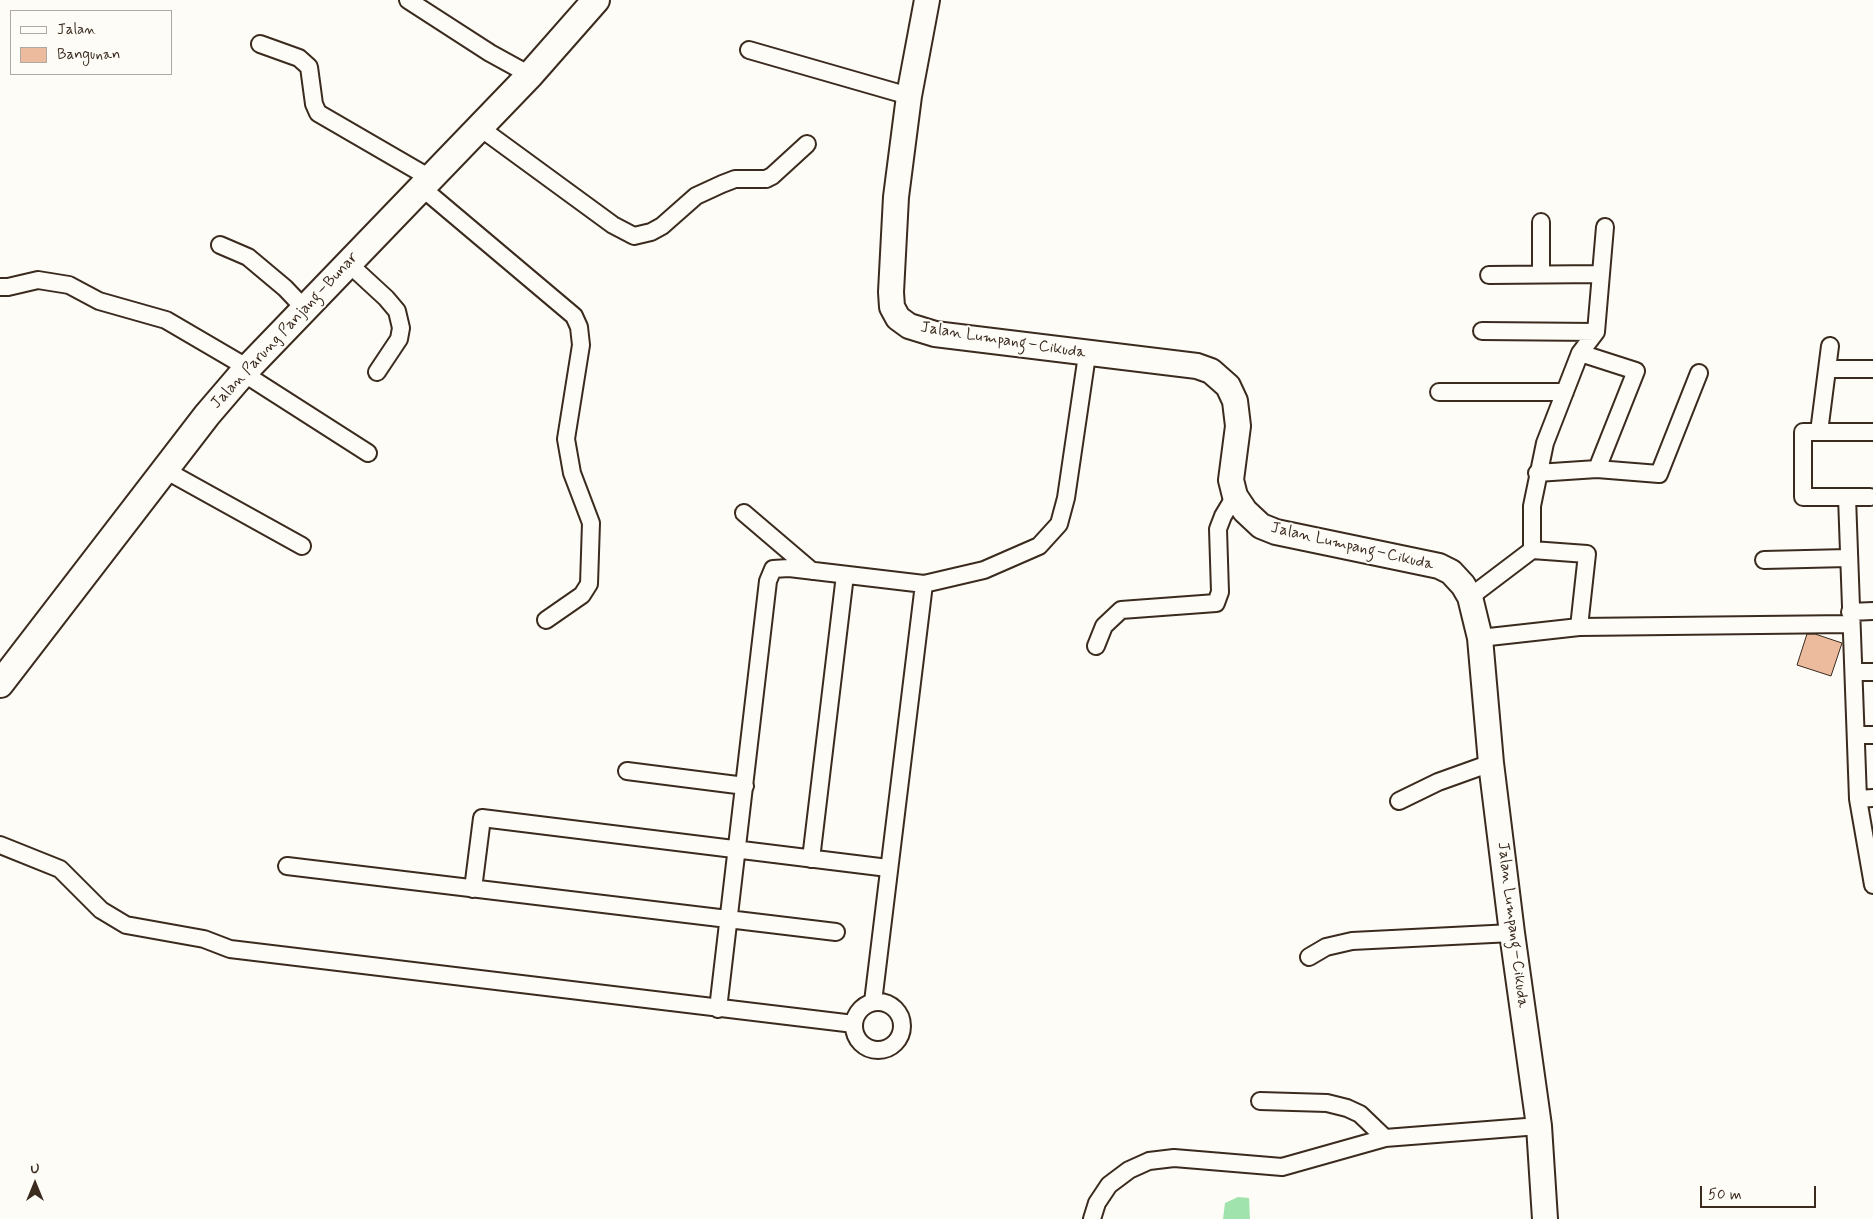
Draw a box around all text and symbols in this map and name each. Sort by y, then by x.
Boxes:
legend [10,10,172,75]
text: Jalan [57,20,96,40]
text: Bangunan [57,45,120,65]
street label: Jalan Parung Panjang–Bunar [207,249,363,413]
street label: Jalan Lumpang–Cikuda [919,318,1087,364]
street label: Jalan Lumpang–Cikuda [1269,519,1435,575]
street label: Jalan Lumpang–Cikuda [1492,841,1532,1009]
north arrow [10,1159,60,1209]
text: U [30,1160,40,1178]
scale bar [1703,1176,1819,1208]
text: 50 m [1708,1185,1742,1205]

